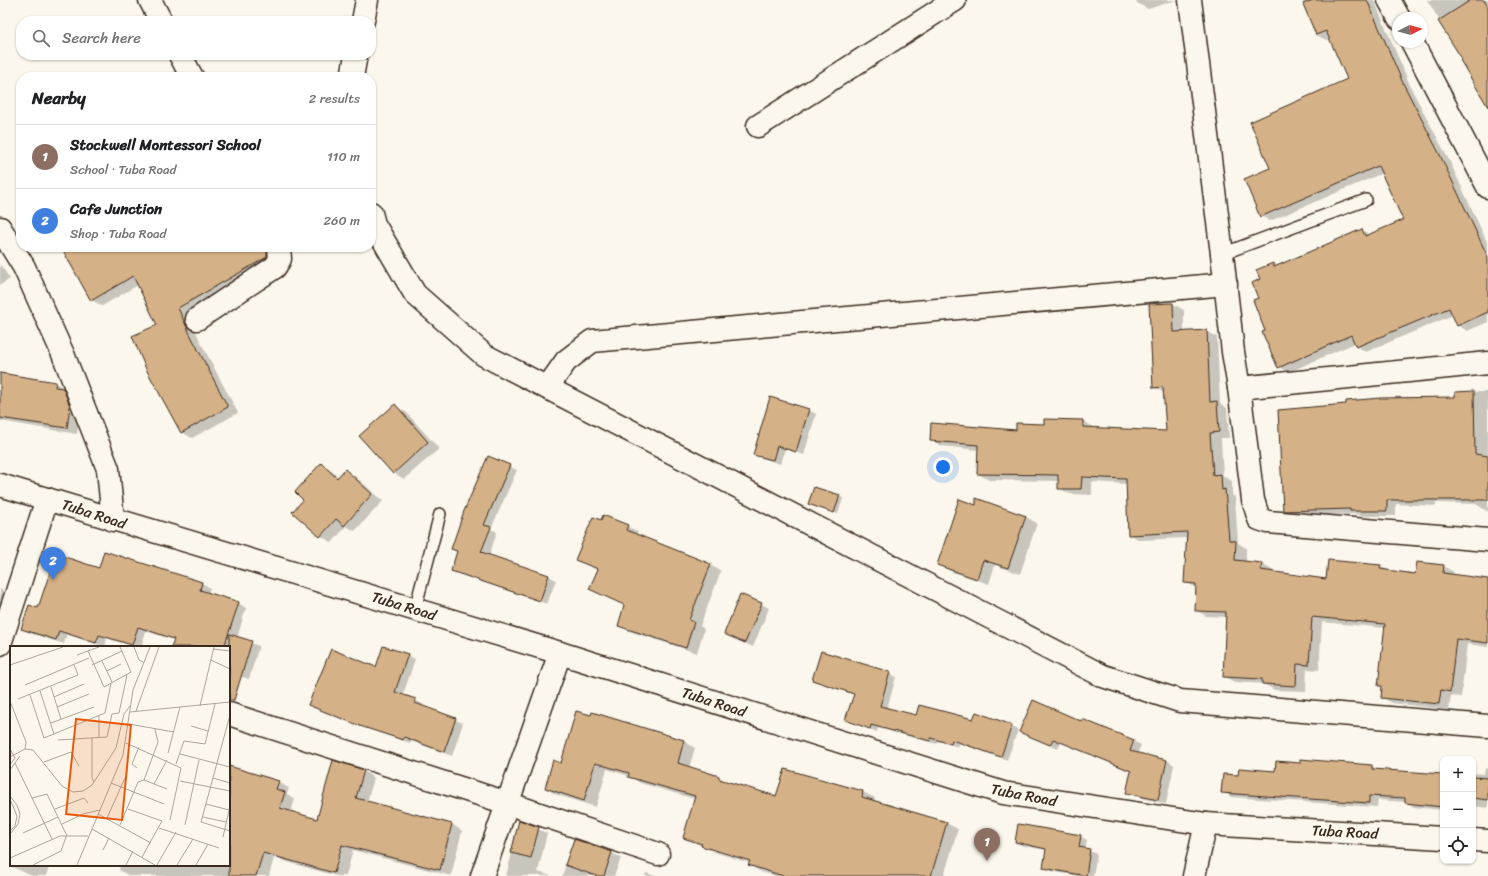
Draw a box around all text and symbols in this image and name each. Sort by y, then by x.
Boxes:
north arrow [1392,12,1428,48]
search box [16,16,376,60]
text: Search here [62,25,141,51]
icon: search [30,27,52,49]
text: Nearby [32,83,86,113]
text: 2 results [309,87,360,110]
text: Stockwell Montessori School [70,132,261,158]
text: 1 [42,145,48,168]
text: 110 m [327,145,360,168]
text: School · Tuba Road [70,158,176,181]
text: Cafe Junction [70,196,162,222]
text: 2 [41,209,49,232]
text: 260 m [324,209,360,232]
text: Shop · Tuba Road [70,222,166,245]
your location [933,457,953,477]
street label: Tuba Road [58,491,131,537]
pin: 2 [40,547,66,580]
street label: Tuba Road [368,584,441,628]
inset map [10,646,230,866]
street label: Tuba Road [678,679,751,725]
map controls [1440,756,1476,864]
button: + [1440,756,1476,792]
street label: Tuba Road [989,776,1060,814]
button: − [1440,792,1476,828]
street label: Tuba Road [1311,817,1380,847]
pin: 1 [974,828,1000,861]
button: locate [1440,828,1476,864]

